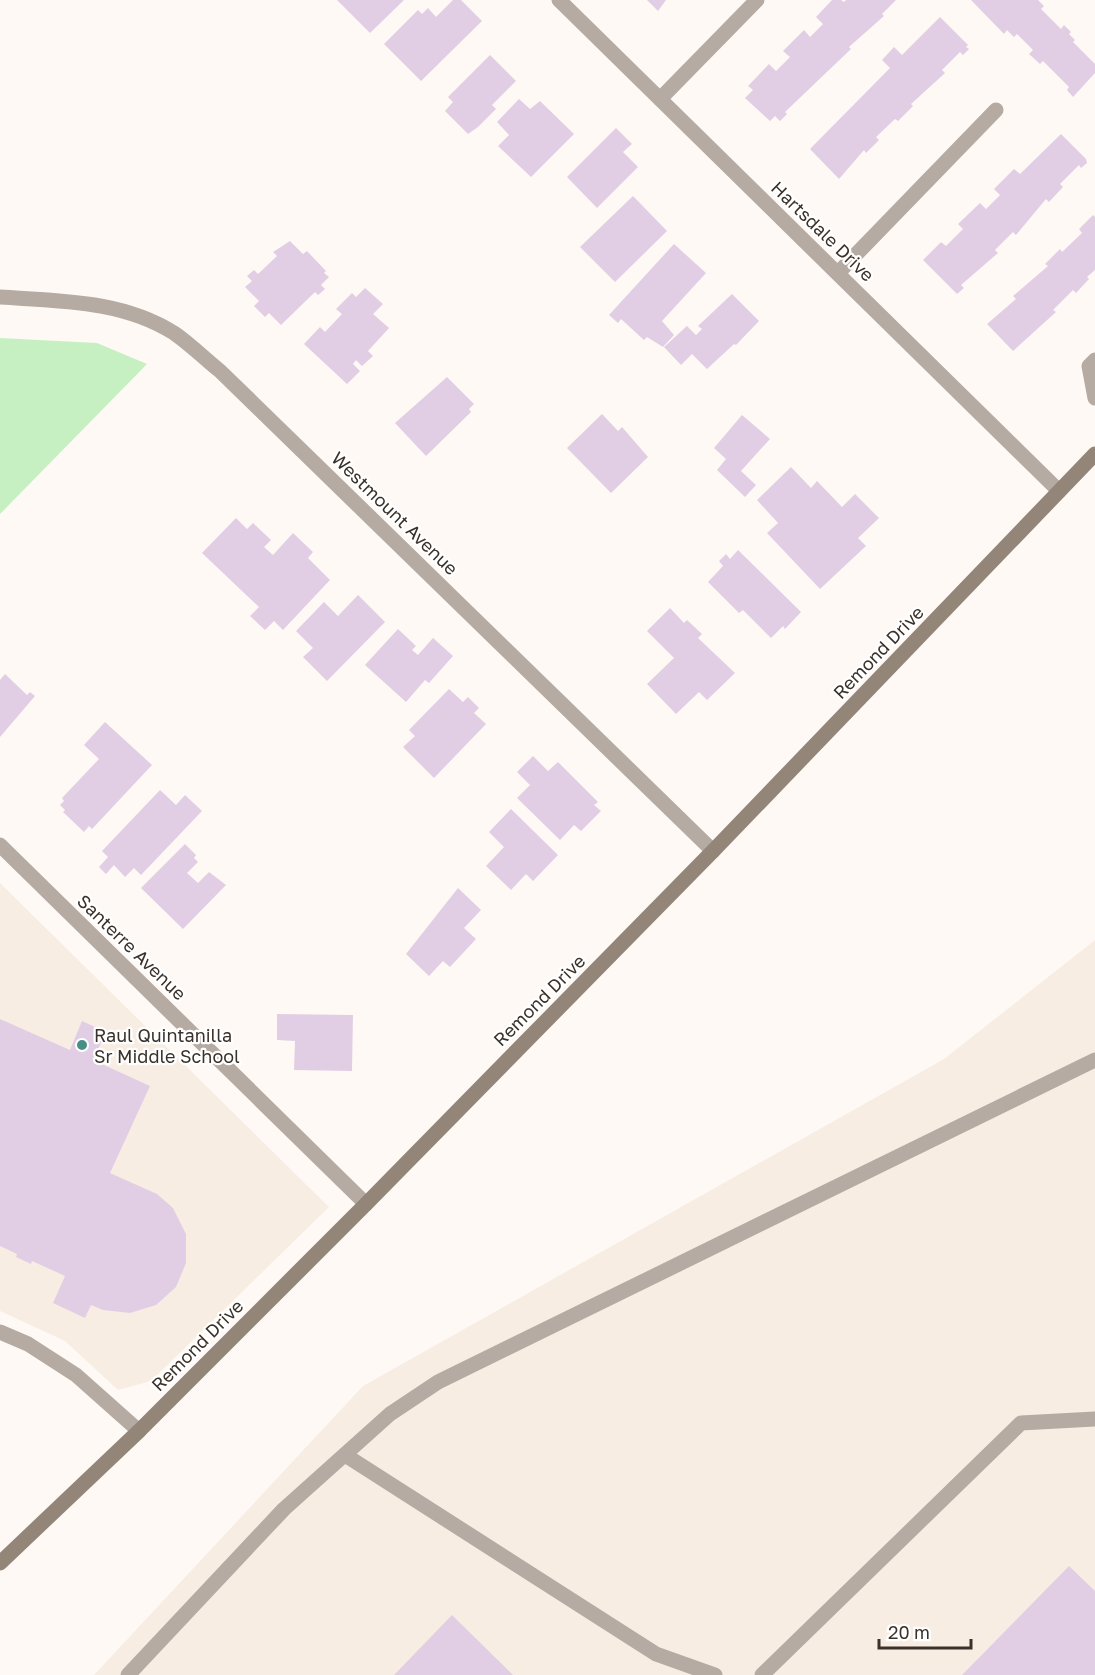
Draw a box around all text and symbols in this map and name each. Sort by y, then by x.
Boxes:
street label: Hartsdale Drive [767,176,879,286]
street label: Westmount Avenue [327,447,463,579]
street label: Remond Drive [828,601,928,703]
street label: Santerre Avenue [73,890,191,1004]
street label: Remond Drive [489,950,589,1050]
place label: Raul Quintanilla Sr Middle School [94,1024,240,1067]
marker: Raul Quintanilla Sr Middle School [75,1038,89,1052]
street label: Remond Drive [147,1295,247,1395]
scale bar [879,1612,970,1650]
text: 20 m [888,1621,930,1643]

